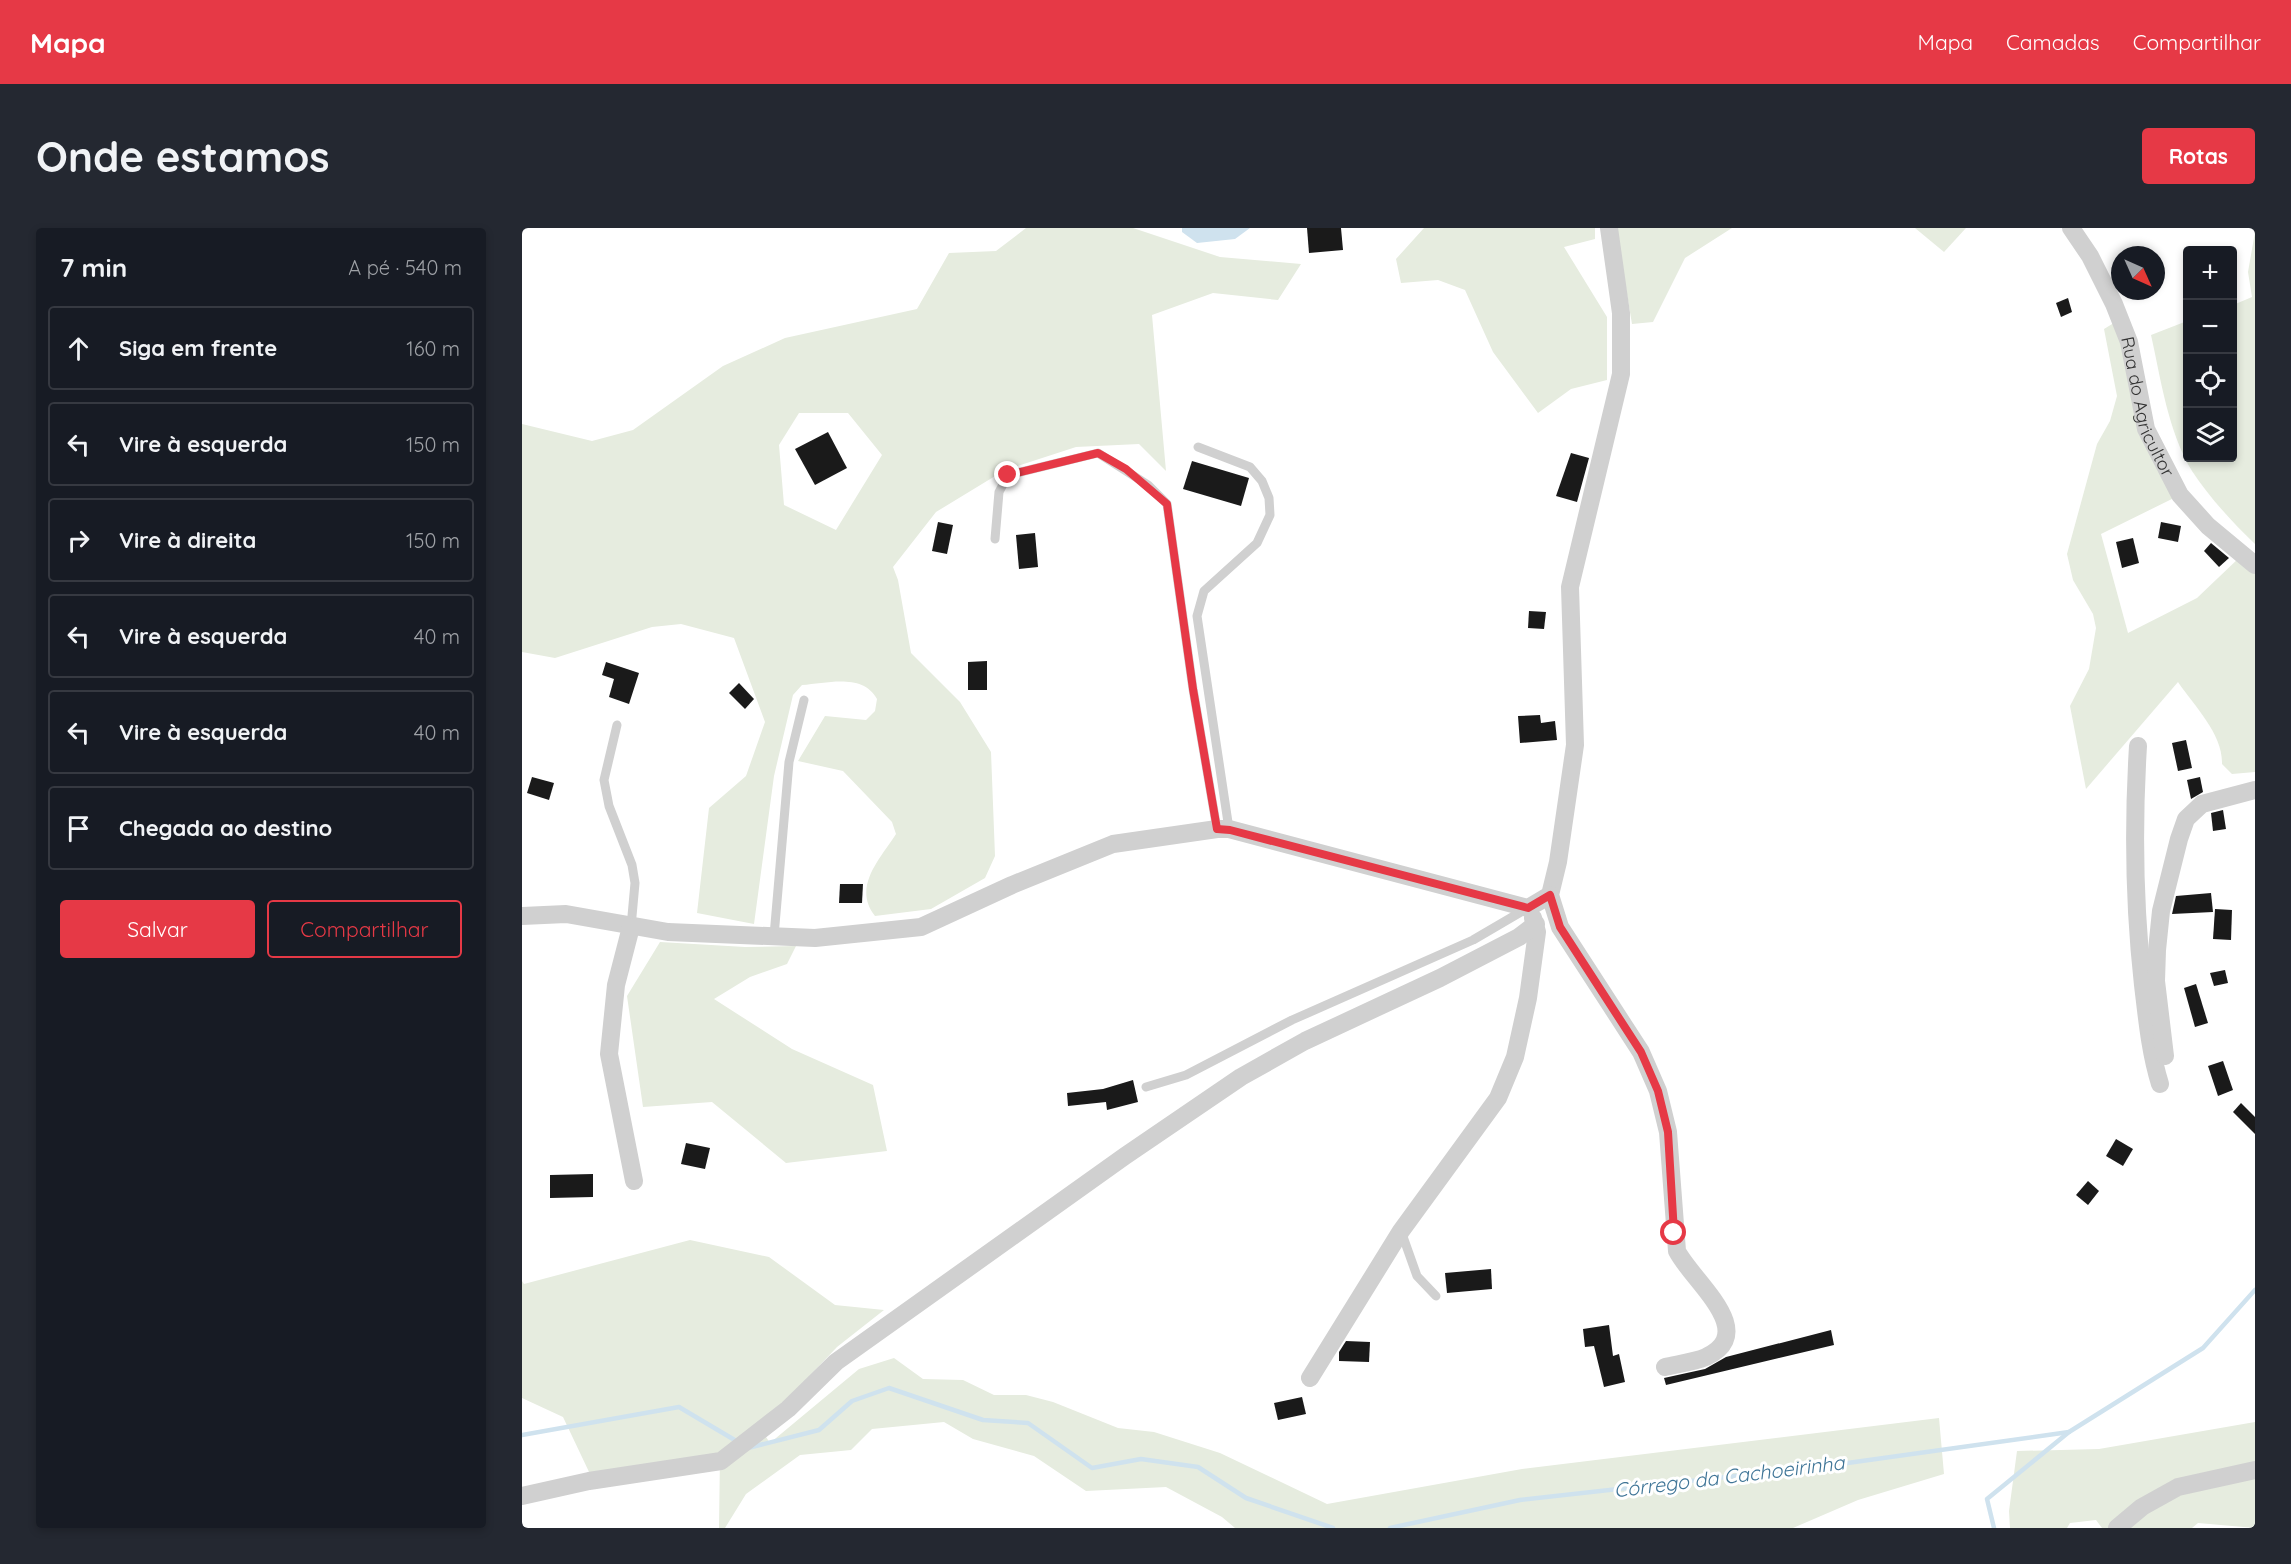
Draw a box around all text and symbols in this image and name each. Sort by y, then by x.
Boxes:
text: Mapa [30,25,106,60]
text: Mapa [1918,29,1973,55]
text: Camadas [2006,29,2100,55]
text: Compartilhar [2133,29,2261,55]
button: Rotas [2142,128,2255,184]
text: Onde estamos [36,130,330,183]
north arrow [2111,246,2165,300]
map controls [2183,246,2237,462]
button: + [2183,246,2237,300]
text: 7 min [60,251,127,284]
text: A pé · 540 m [348,255,462,280]
button: − [2183,300,2237,354]
icon: ahead [62,332,95,365]
text: Siga em frente [119,334,277,362]
street label: Rua do Agricultor [2117,335,2180,480]
text: 160 m [406,336,460,361]
button: locate [2183,354,2237,408]
button: layers [2183,408,2237,462]
icon: left [62,428,95,461]
text: Vire à esquerda [119,430,287,458]
text: 150 m [406,432,460,457]
route end [994,461,1020,487]
icon: right [62,524,95,557]
text: Vire à direita [119,526,256,554]
text: 150 m [406,528,460,553]
icon: left [62,620,95,653]
text: Vire à esquerda [119,622,287,650]
text: 40 m [414,624,460,649]
icon: left [62,716,95,749]
text: Vire à esquerda [119,718,287,746]
text: 40 m [414,720,460,745]
icon: arrive [62,812,95,845]
text: Chegada ao destino [119,814,332,842]
button: Salvar [60,900,255,958]
button: Compartilhar [267,900,462,958]
route start [1660,1219,1686,1245]
water label: Córrego da Cachoeirinha [1612,1449,1848,1503]

